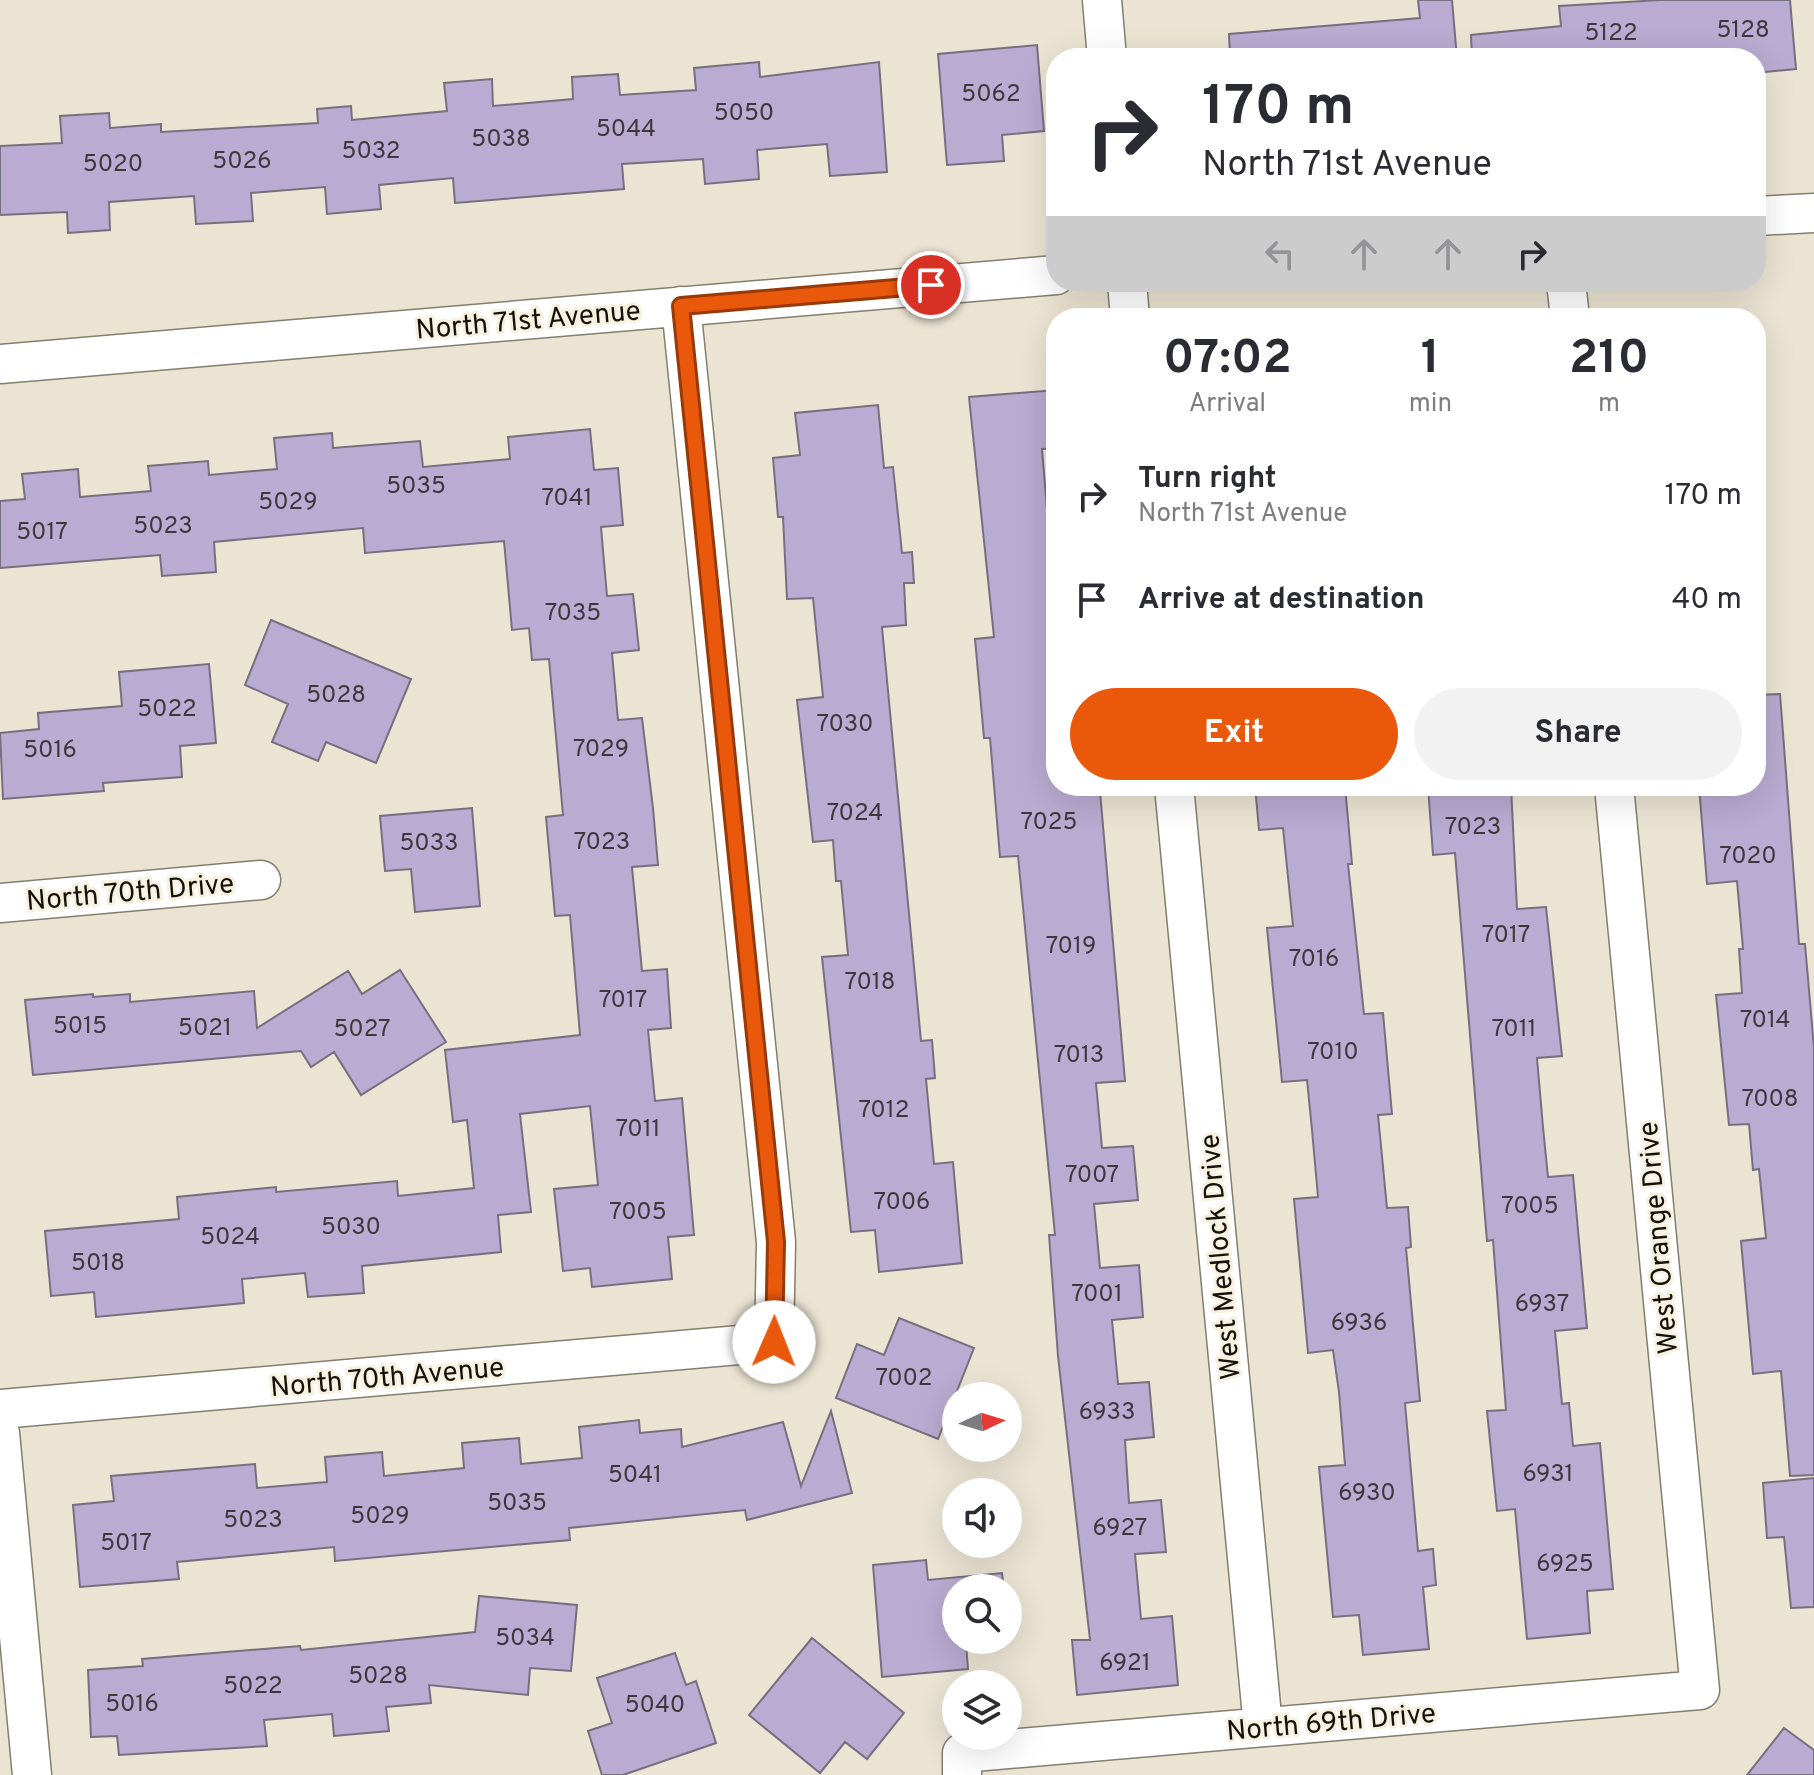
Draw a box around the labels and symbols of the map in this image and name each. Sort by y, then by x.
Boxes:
house number: 5128 [1716,16,1770,46]
house number: 5122 [1584,19,1638,49]
house number: 5062 [961,80,1021,110]
house number: 5050 [714,99,774,129]
house number: 5044 [596,115,656,145]
house number: 5038 [471,125,531,155]
house number: 5032 [342,137,400,167]
house number: 5026 [212,147,272,177]
house number: 5020 [83,150,143,180]
pin [897,251,965,319]
street label: North 71st Avenue [414,294,642,350]
house number: 5035 [386,472,446,502]
house number: 7041 [541,484,593,514]
house number: 5029 [258,488,318,518]
house number: 5023 [133,512,193,542]
house number: 5017 [16,518,68,548]
house number: 7035 [545,599,601,629]
house number: 5028 [306,681,366,711]
house number: 5022 [137,695,197,725]
house number: 7030 [817,710,873,740]
house number: 7029 [573,735,629,765]
house number: 5016 [23,736,77,766]
house number: 7024 [827,799,883,829]
house number: 7025 [1021,808,1077,838]
house number: 7023 [1445,813,1501,843]
house number: 7023 [574,828,630,858]
house number: 5033 [399,829,459,859]
house number: 7020 [1719,842,1777,872]
street label: North 70th Drive [25,867,236,921]
house number: 7017 [1482,921,1530,951]
house number: 7019 [1046,932,1096,962]
house number: 7016 [1289,945,1339,975]
house number: 7018 [845,968,895,998]
house number: 7017 [599,986,647,1016]
house number: 7014 [1740,1006,1790,1036]
house number: 5015 [53,1012,107,1042]
house number: 5021 [178,1014,232,1044]
house number: 5027 [333,1015,391,1045]
house number: 7011 [1491,1015,1537,1045]
house number: 7010 [1307,1038,1359,1068]
house number: 7013 [1054,1041,1104,1071]
house number: 7008 [1741,1085,1799,1115]
house number: 7012 [859,1096,909,1126]
house number: 7011 [615,1115,661,1145]
street label: West Orange Drive [1632,1120,1688,1356]
street label: West Medlock Drive [1193,1132,1251,1381]
house number: 7007 [1065,1161,1119,1191]
house number: 7006 [874,1188,930,1218]
house number: 7005 [1501,1192,1559,1222]
house number: 7005 [609,1198,667,1228]
house number: 5030 [321,1213,381,1243]
house number: 5024 [200,1223,260,1253]
house number: 5018 [71,1249,125,1279]
house number: 7001 [1071,1280,1123,1310]
house number: 6937 [1515,1290,1569,1320]
position arrow [732,1300,816,1384]
house number: 6936 [1331,1309,1387,1339]
street label: North 70th Avenue [269,1351,506,1407]
house number: 7002 [875,1364,933,1394]
north arrow [942,1382,1022,1462]
house number: 6933 [1079,1398,1135,1428]
house number: 6931 [1522,1460,1574,1490]
house number: 5041 [608,1461,662,1491]
house number: 6930 [1338,1479,1396,1509]
house number: 5035 [487,1489,547,1519]
house number: 5029 [350,1502,410,1532]
house number: 5023 [223,1506,283,1536]
house number: 6927 [1093,1514,1147,1544]
house number: 5017 [100,1529,152,1559]
house number: 6925 [1536,1550,1594,1580]
house number: 5034 [495,1624,555,1654]
house number: 6921 [1099,1649,1151,1679]
house number: 5028 [348,1662,408,1692]
house number: 5022 [223,1672,283,1702]
house number: 5016 [105,1690,159,1720]
house number: 5040 [625,1691,685,1721]
street label: North 69th Drive [1225,1697,1438,1751]

